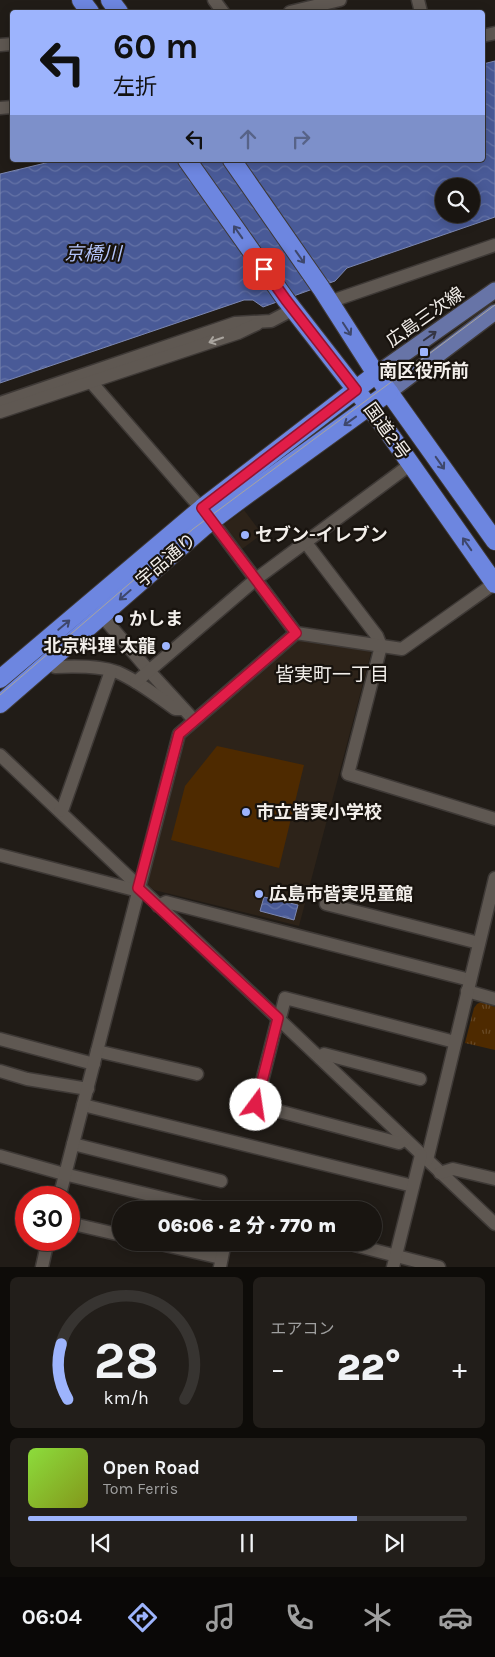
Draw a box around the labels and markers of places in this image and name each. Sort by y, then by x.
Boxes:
pin [243,248,285,290]
marker: 南区役所前 [418,346,430,358]
place label: 南区役所前 [379,360,469,382]
place label: セブン-イレブン [255,524,388,546]
marker: セブン-イレブン [239,529,251,541]
place label: かしま [129,608,183,630]
marker: かしま [113,613,125,625]
place label: 北京料理 太龍 [43,635,156,657]
marker: 北京料理 太龍 [160,640,172,652]
place label: 市立皆実小学校 [256,801,382,823]
marker: 市立皆実小学校 [240,806,252,818]
place label: 広島市皆実児童館 [269,883,413,905]
marker: 広島市皆実児童館 [253,888,265,900]

